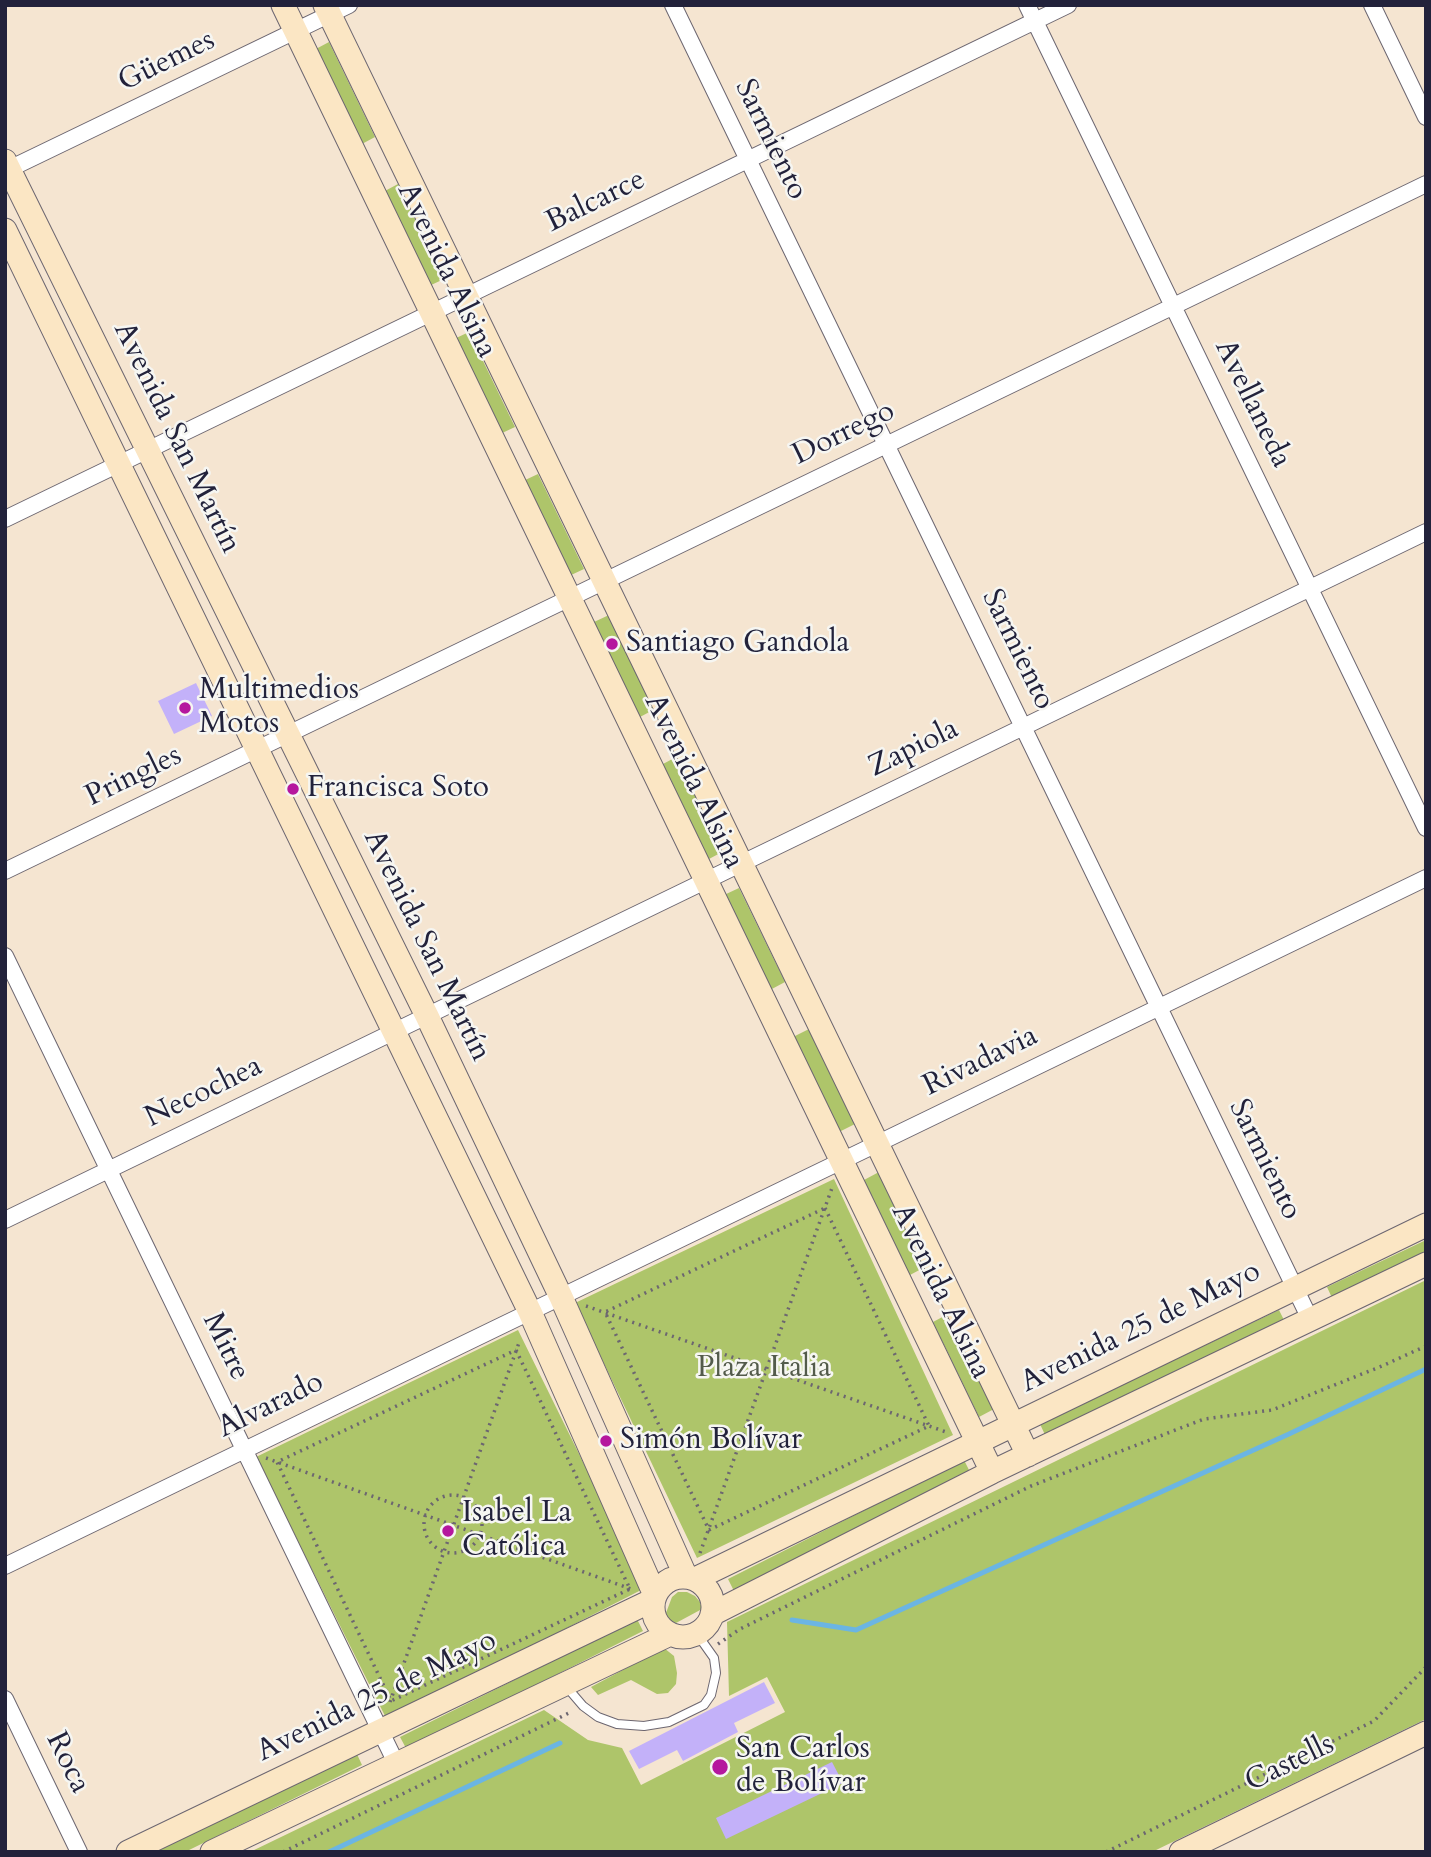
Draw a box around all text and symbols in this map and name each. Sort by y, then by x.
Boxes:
street label: Güemes [113,23,221,101]
street label: Sarmiento [726,74,814,206]
street label: Balcarce [541,163,651,241]
street label: Avenida Alsina [388,178,504,364]
street label: Avenida San Martín [104,316,248,560]
street label: Avellaneda [1206,334,1298,474]
street label: Dorrego [787,394,901,474]
street label: Sarmiento [973,584,1061,716]
place label: Santiago Gandola [626,626,850,662]
marker: Santiago Gandola [604,636,620,652]
place label: Multimedios Motos [199,673,359,744]
street label: Avenida Alsina [635,689,751,875]
marker: Multimedios Motos [177,700,193,716]
street label: Zapiola [863,712,965,786]
street label: Pringles [80,738,188,816]
place label: Francisca Soto [307,771,489,807]
marker: Francisca Soto [285,781,301,797]
street label: Avenida San Martín [354,824,498,1068]
street label: Rivadavia [918,1019,1044,1105]
street label: Necochea [140,1049,268,1137]
street label: Sarmiento [1220,1094,1308,1226]
street label: Avenida Alsina [882,1199,998,1385]
street label: Avenida 25 de Mayo [1015,1254,1267,1402]
street label: Mitre [193,1307,257,1387]
park label: Plaza Italia [697,1351,831,1387]
street label: Alvarado [212,1365,330,1447]
place label: Simón Bolívar [620,1423,802,1459]
marker: Simón Bolívar [598,1433,614,1449]
place label: Isabel La Católica [462,1496,572,1566]
marker: Isabel La Católica [440,1523,456,1539]
street label: Avenida 25 de Mayo [251,1623,503,1771]
street label: Roca [37,1727,97,1799]
street label: Castells [1240,1727,1340,1801]
place label: San Carlos de Bolívar [736,1732,870,1802]
marker: San Carlos de Bolívar [710,1757,730,1777]

